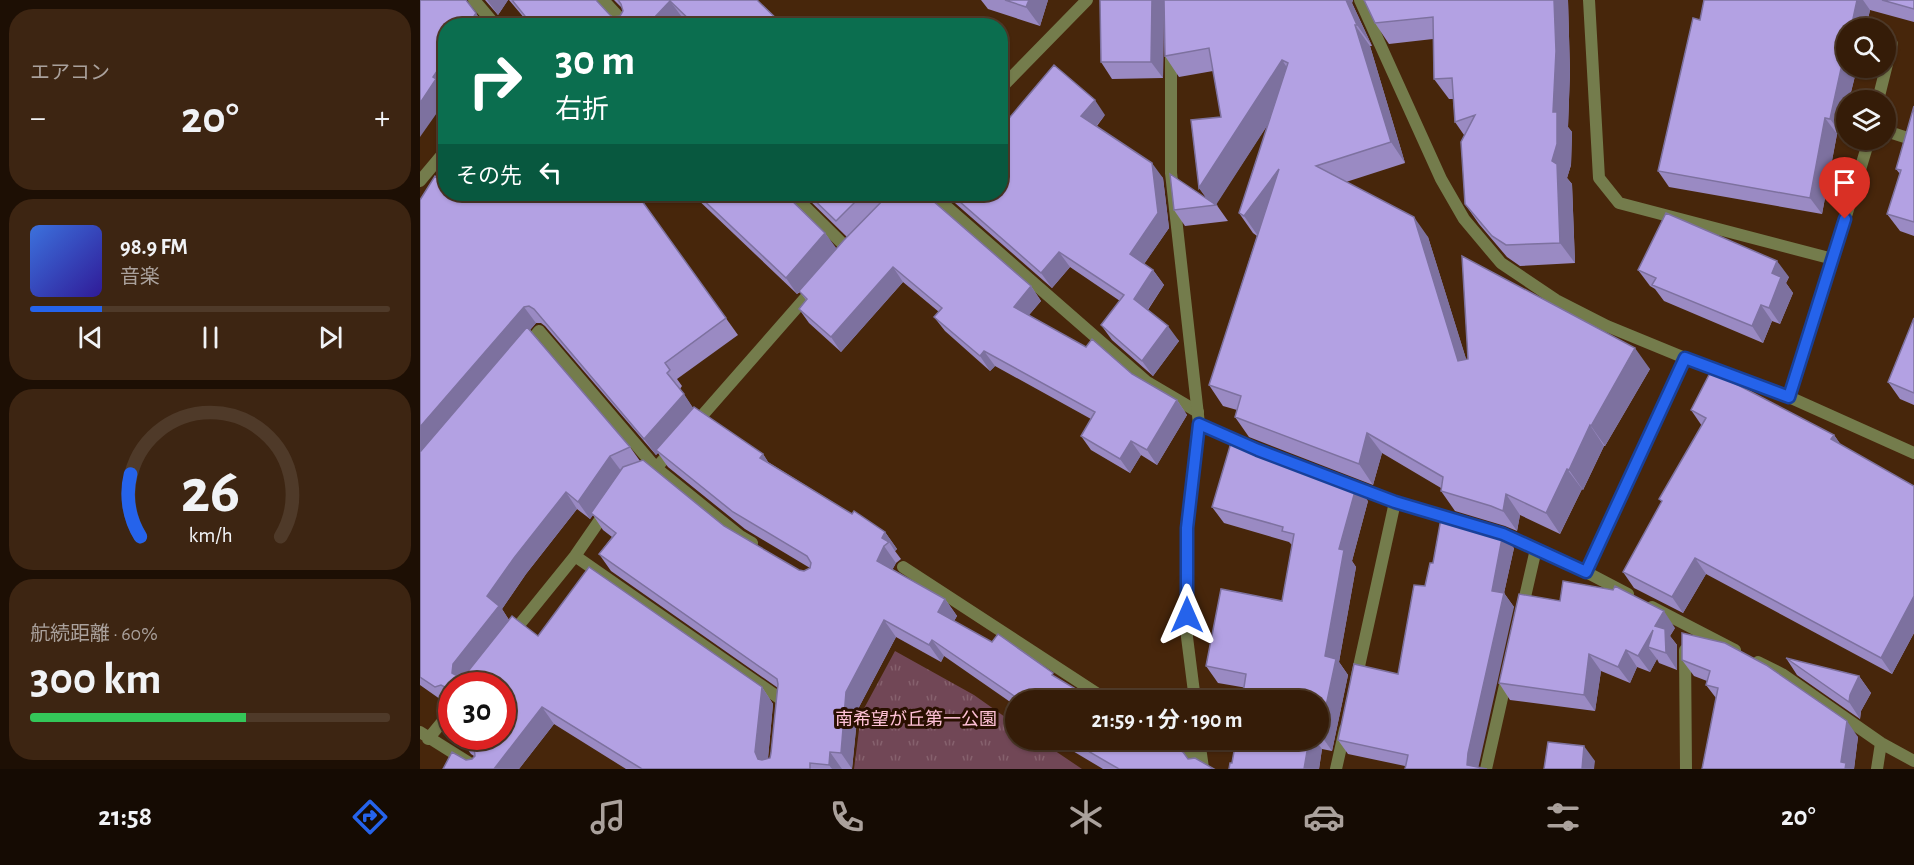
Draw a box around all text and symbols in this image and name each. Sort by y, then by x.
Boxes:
map controls [1836,18,1896,150]
button: search [1836,18,1896,78]
text: 30 m [555,40,635,82]
icon: right [456,42,534,120]
text: エアコン [30,63,110,83]
button: layers [1836,90,1896,150]
text: 20° [181,96,239,141]
text: 右折 [555,96,609,123]
text: − [30,102,46,135]
text: + [374,102,390,135]
icon: left [534,156,567,189]
pin [1819,157,1870,219]
text: その先 [456,165,522,187]
icon: arrive [1828,166,1861,199]
text: 98.9 FM [120,236,188,258]
text: 音楽 [120,267,160,287]
icon: previous [74,321,107,354]
icon: pause [194,321,227,354]
icon: next [314,321,347,354]
text: 26 [180,461,240,523]
text: km/h [188,525,232,546]
position arrow [1155,583,1219,647]
text: 航続距離 · 60% [30,624,158,644]
text: 300 km [30,657,162,702]
speed limit sign: 30 [438,672,516,750]
park label: 南希望が丘第一公園 [835,709,997,729]
text: 21:59 · 1 分 · 190 m [1091,709,1243,731]
icon: directions [349,796,391,838]
icon: music [587,796,629,838]
icon: phone [826,796,868,838]
icon: climate [1065,796,1107,838]
icon: car [1303,796,1345,838]
icon: filters [1542,796,1584,838]
text: 21:58 [98,803,152,830]
text: 20° [1781,803,1816,830]

